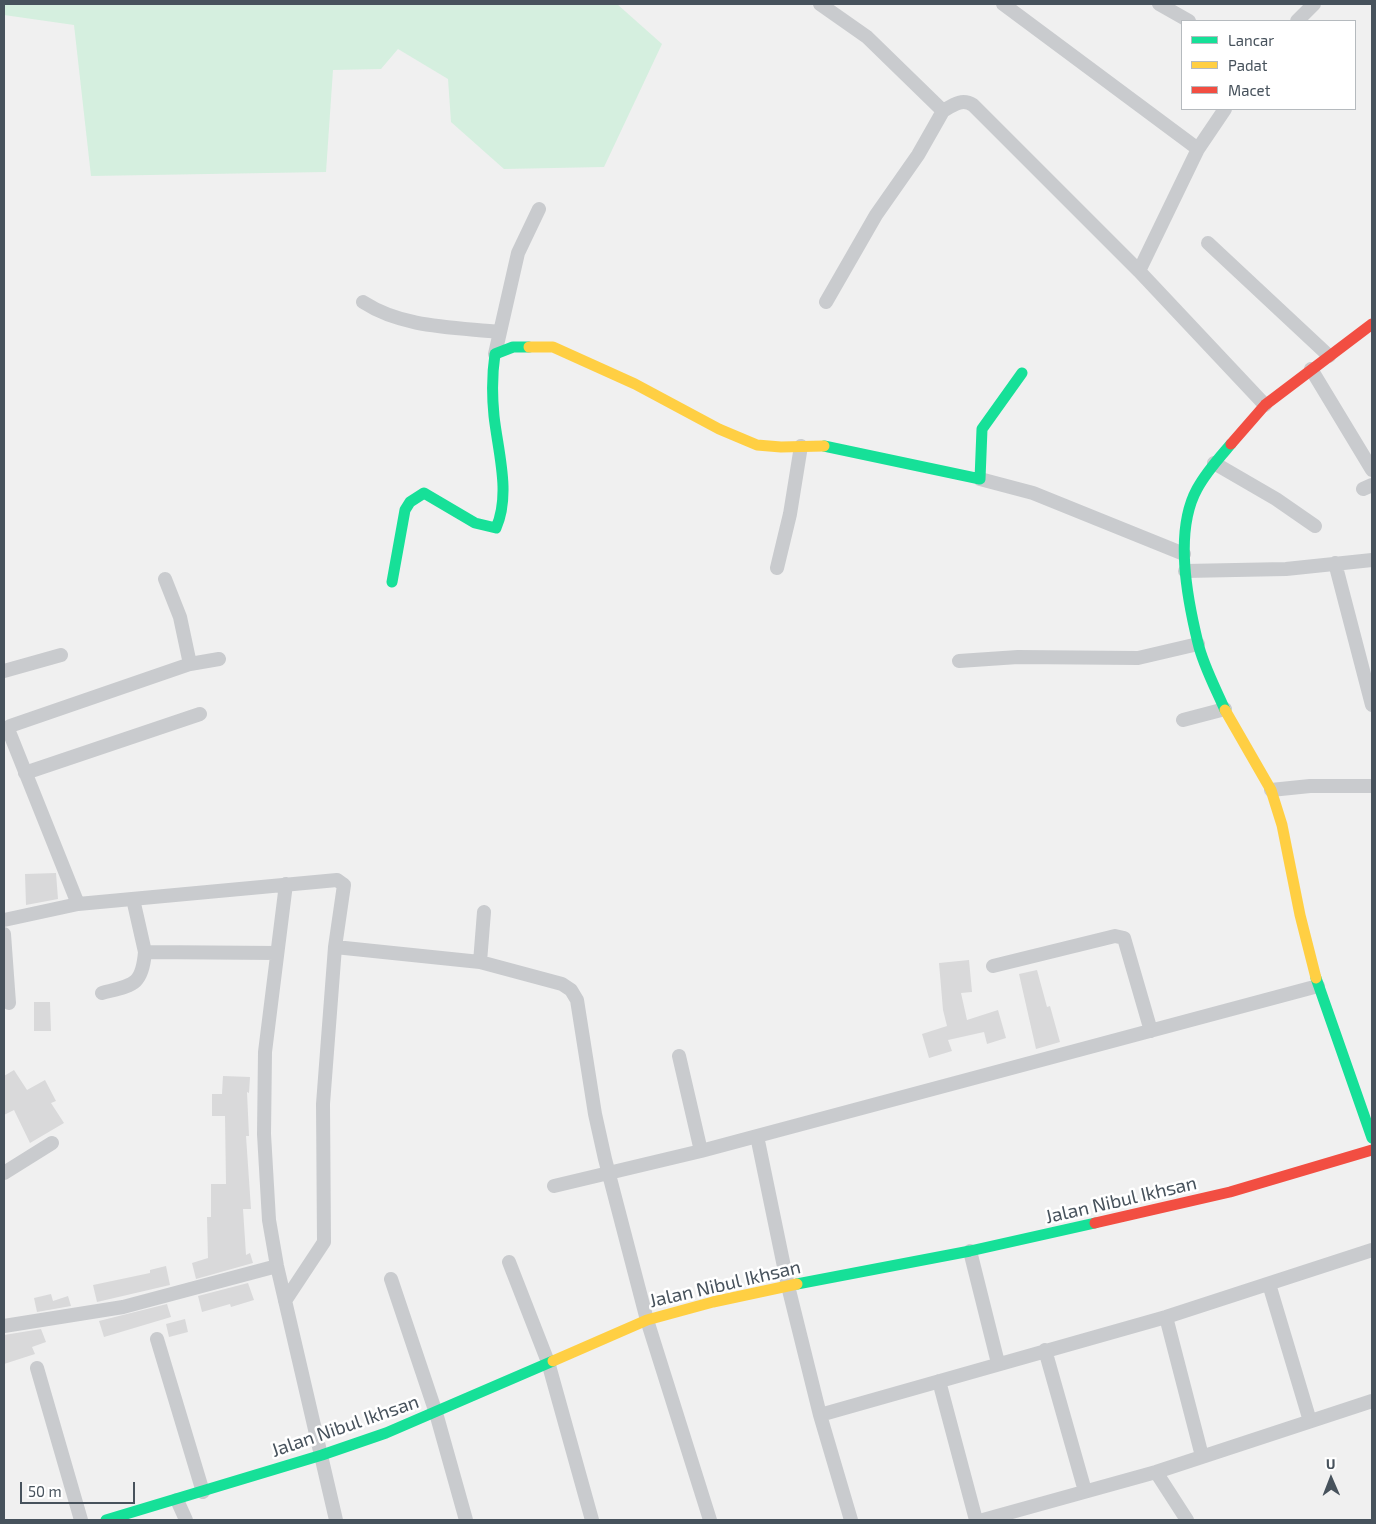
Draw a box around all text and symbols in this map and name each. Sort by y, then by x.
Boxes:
legend [1181,20,1356,110]
text: Lancar [1228,31,1274,49]
text: Padat [1228,56,1268,74]
text: Macet [1228,81,1270,99]
street label: Jalan Nibul Ikhsan [1043,1171,1199,1229]
street label: Jalan Nibul Ikhsan [647,1255,803,1313]
street label: Jalan Nibul Ikhsan [268,1390,422,1462]
north arrow [1306,1454,1356,1504]
text: U [1326,1455,1336,1472]
scale bar [22,1472,138,1504]
text: 50 m [28,1482,62,1500]

